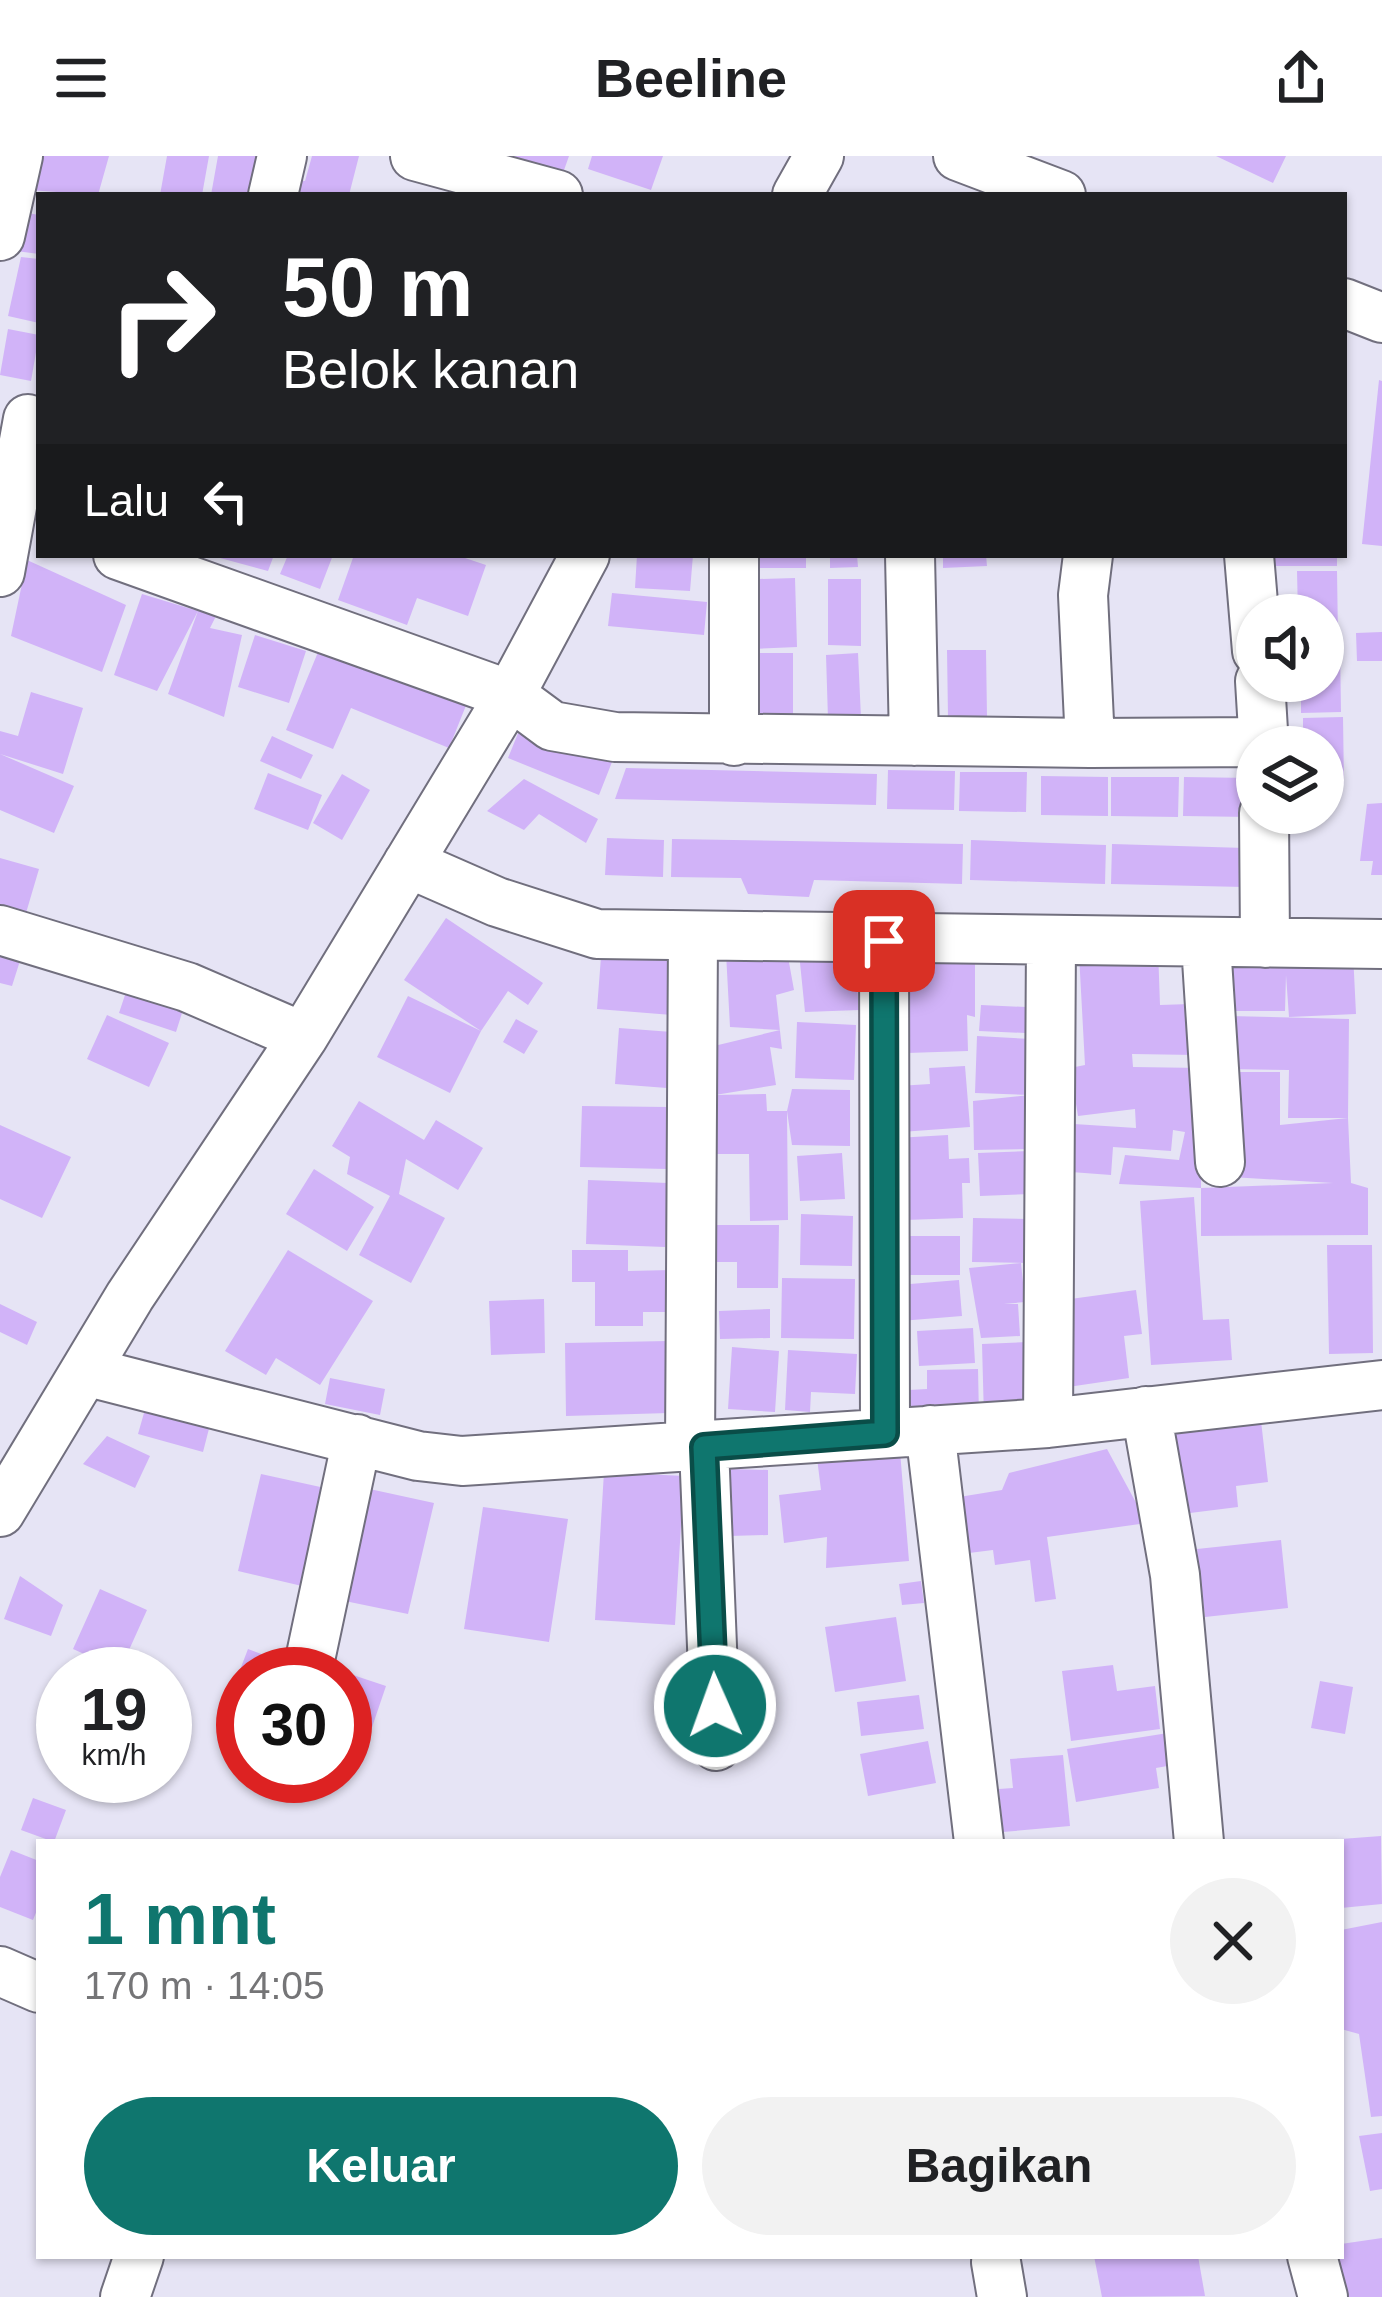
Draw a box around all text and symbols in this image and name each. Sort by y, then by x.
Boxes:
icon: menu [48,45,114,111]
icon: share [1268,45,1334,111]
text: Beeline [595,48,787,108]
icon: right [84,240,240,396]
text: 50 m [282,240,473,334]
text: Belok kanan [282,339,579,399]
icon: left [193,468,259,534]
text: Lalu [84,475,169,526]
map controls [1236,594,1344,834]
button: sound [1236,594,1344,702]
button: layers [1236,726,1344,834]
pin [833,890,935,992]
icon: arrive [851,908,917,974]
position arrow [652,1643,778,1769]
speed limit sign: 30 [216,1647,372,1803]
text: 19 [81,1676,147,1743]
text: km/h [81,1738,147,1771]
button: close [1170,1878,1296,2004]
text: 1 mnt [84,1879,276,1959]
text: 170 m · 14:05 [84,1964,325,2007]
button: Keluar [84,2097,678,2235]
button: Bagikan [702,2097,1296,2235]

